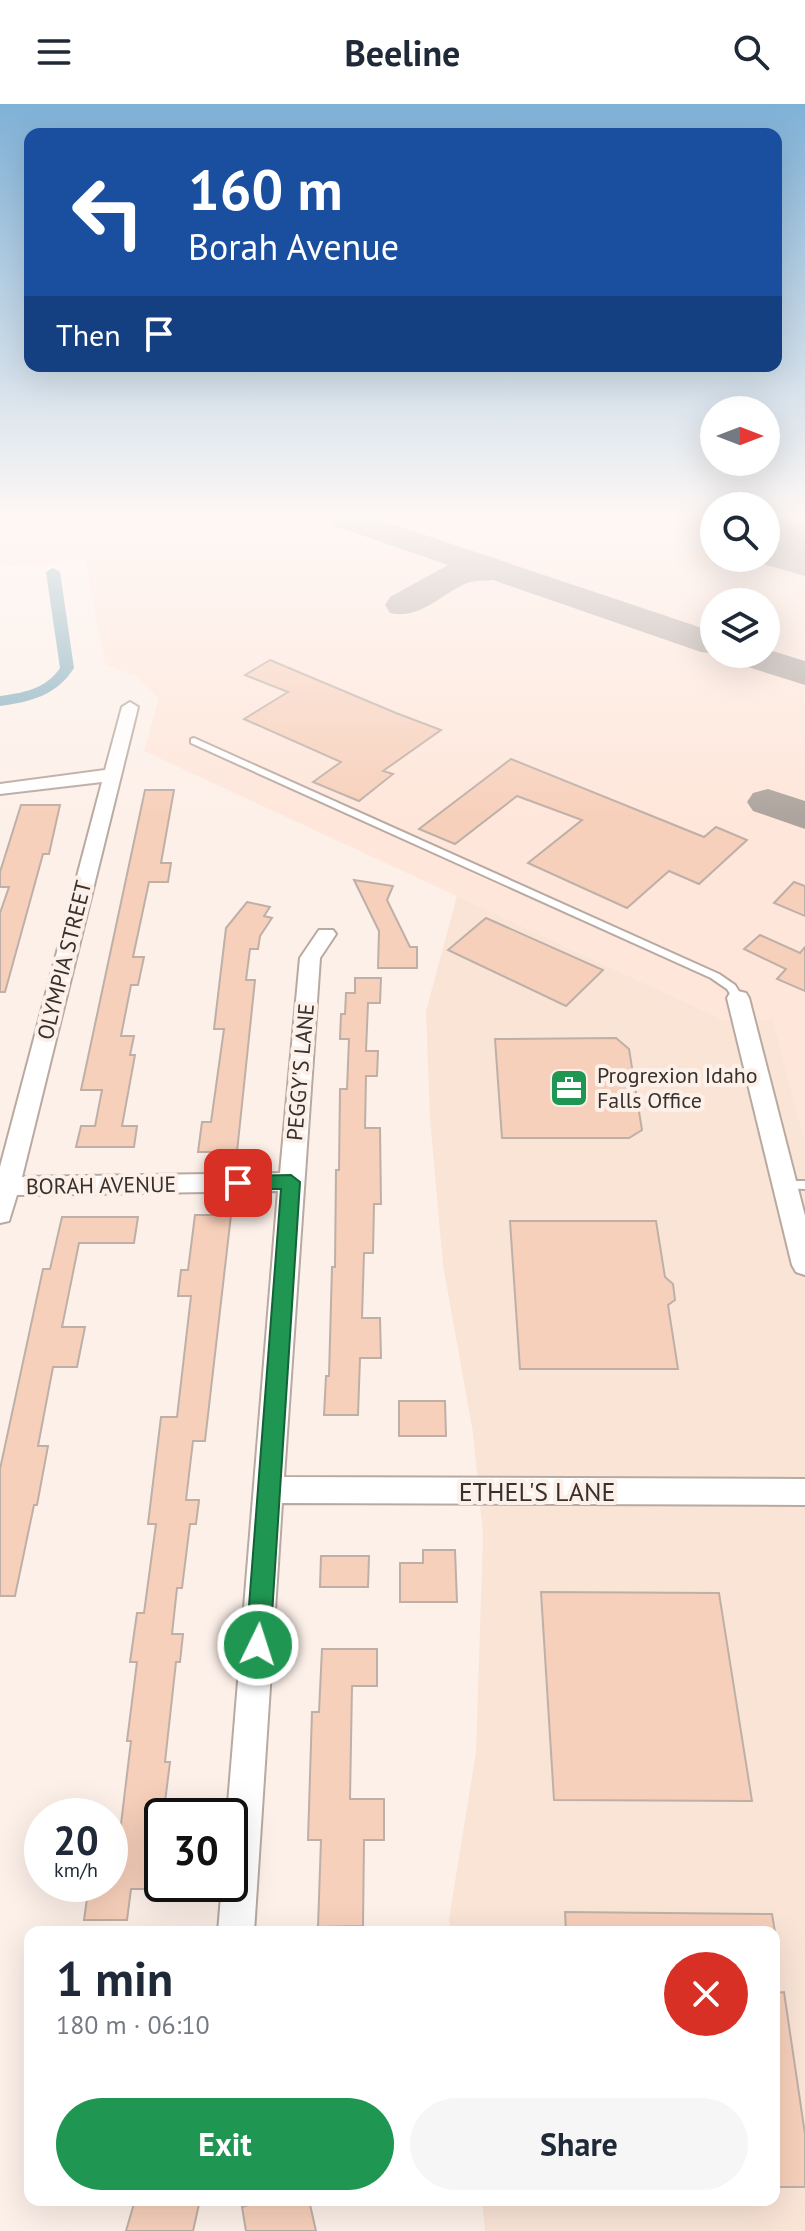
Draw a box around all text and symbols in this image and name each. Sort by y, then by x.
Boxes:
text: Beeline [345,29,460,76]
icon: menu [32,30,76,74]
icon: search [729,30,773,74]
text: 160 m [188,153,343,225]
icon: left [56,160,160,264]
text: Borah Avenue [188,223,399,270]
icon: arrive [137,312,181,356]
text: Then [56,315,121,354]
north arrow [700,396,780,476]
map controls [700,396,780,668]
button: search [700,492,780,572]
button: layers [700,588,780,668]
street label: OLYMPIA STREET [31,877,97,1043]
street label: PEGGY'S LANE [280,1002,320,1142]
place label: Progrexion Idaho Falls Office [597,1061,758,1114]
office icon: Progrexion Idaho Falls Office [548,1067,590,1109]
pin [204,1149,272,1217]
icon: arrive [216,1161,260,1205]
street label: BORAH AVENUE [26,1170,176,1200]
street label: ETHEL'S LANE [459,1475,615,1508]
position arrow [216,1603,300,1687]
speed limit sign: 30 [144,1798,248,1902]
text: 20 [53,1814,99,1866]
text: km/h [54,1857,98,1883]
text: 1 min [56,1947,173,2009]
button: close [664,1952,748,2036]
text: 180 m · 06:10 [56,2008,210,2041]
button: Exit [56,2098,394,2190]
button: Share [410,2098,748,2190]

